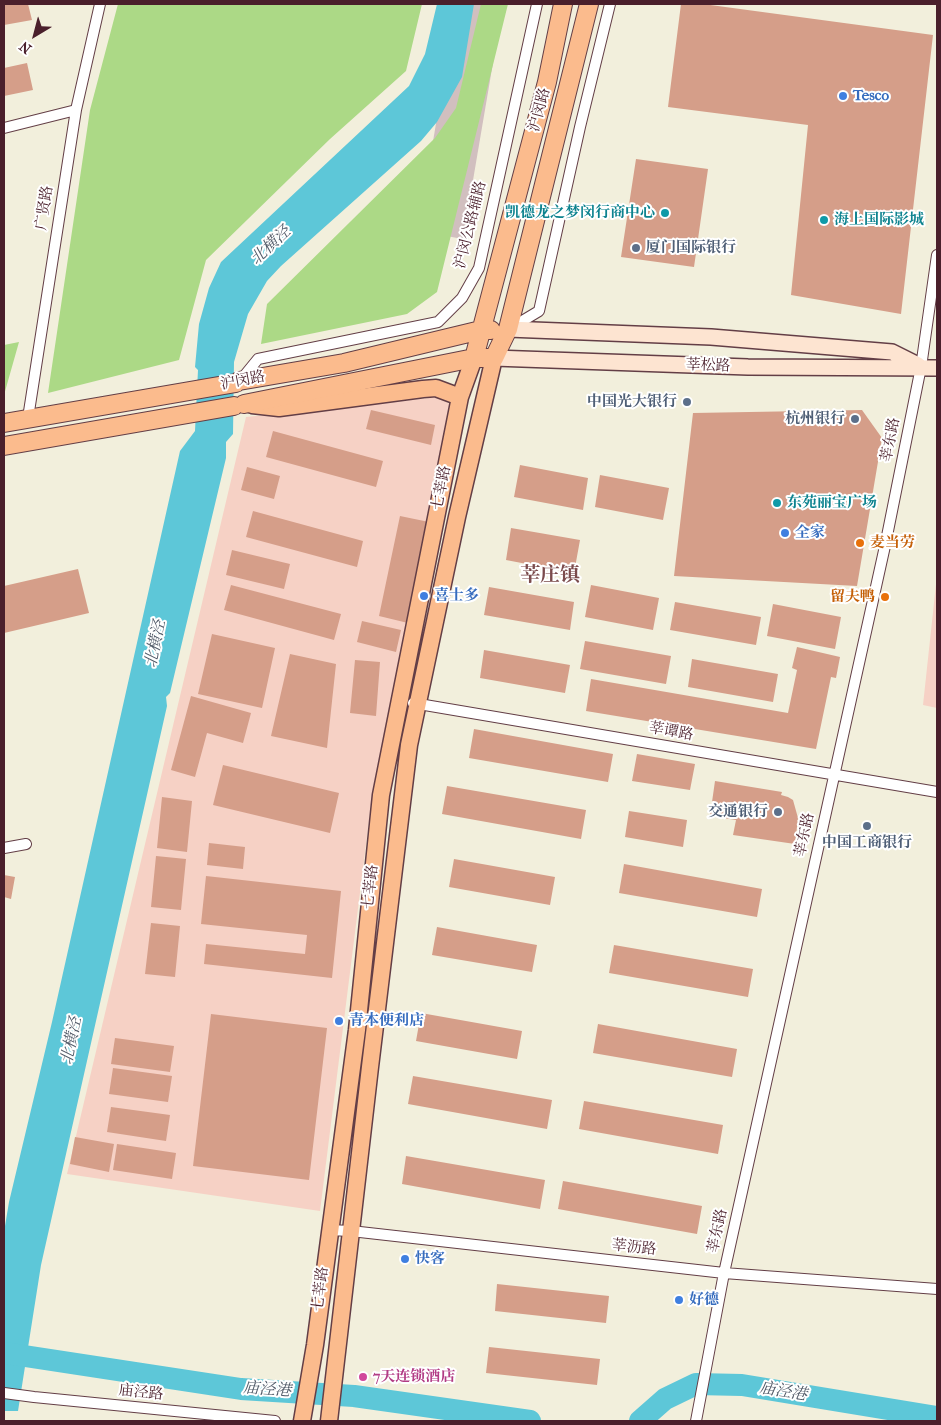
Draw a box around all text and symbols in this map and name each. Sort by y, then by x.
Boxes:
north arrow [10,10,60,60]
text: N [16,37,35,57]
street label: 沪闵路 [525,86,555,134]
place label: Tesco [853,87,889,105]
marker: Tesco [837,90,849,102]
street label: 沪闵公路辅路 [451,179,491,271]
street label: 广贤路 [33,184,57,232]
place label: 凯德龙之梦闵行商中心 [505,204,655,222]
marker: 凯德龙之梦闵行商中心 [659,207,671,219]
place label: 海上国际影城 [834,211,924,229]
marker: 海上国际影城 [818,214,830,226]
water label: 北横泾 [247,223,295,269]
place label: 厦门国际银行 [646,239,736,257]
marker: 厦门国际银行 [630,242,642,254]
street label: 莘松路 [685,356,731,376]
street label: 沪闵路 [219,368,267,394]
place label: 中国光大银行 [587,393,677,411]
marker: 中国光大银行 [681,396,693,408]
place label: 杭州银行 [785,410,845,428]
marker: 杭州银行 [849,413,861,425]
street label: 莘东路 [878,416,904,464]
street label: 七莘路 [429,464,455,512]
place label: 东苑丽宝广场 [787,494,877,512]
marker: 东苑丽宝广场 [771,497,783,509]
place label: 全家 [795,524,825,542]
marker: 全家 [779,527,791,539]
place label: 麦当劳 [870,534,915,552]
marker: 麦当劳 [854,537,866,549]
district label: 莘庄镇 [520,564,580,588]
place label: 喜士多 [434,587,479,605]
place label: 留夫鸭 [830,588,875,606]
marker: 喜士多 [418,590,430,602]
marker: 留夫鸭 [879,591,891,603]
water label: 北横泾 [142,619,170,669]
street label: 莘谭路 [647,719,695,745]
place label: 交通银行 [708,803,768,821]
marker: 交通银行 [772,806,784,818]
street label: 莘东路 [792,811,818,859]
marker: 中国工商银行 [861,820,873,832]
place label: 中国工商银行 [822,834,912,852]
street label: 七莘路 [360,864,382,910]
place label: 青本便利店 [349,1012,424,1030]
marker: 青本便利店 [333,1015,345,1027]
water label: 北横泾 [58,1016,86,1066]
street label: 莘东路 [705,1207,731,1255]
street label: 莘沥路 [611,1237,657,1259]
place label: 快客 [415,1250,445,1268]
marker: 快客 [399,1253,411,1265]
street label: 七莘路 [309,1266,333,1312]
place label: 好德 [689,1291,719,1309]
marker: 好德 [673,1294,685,1306]
place label: 7天连锁酒店 [373,1368,455,1386]
marker: 7天连锁酒店 [357,1371,369,1383]
water label: 庙泾港 [242,1379,292,1401]
water label: 庙泾港 [758,1379,808,1405]
street label: 庙泾路 [118,1382,164,1404]

